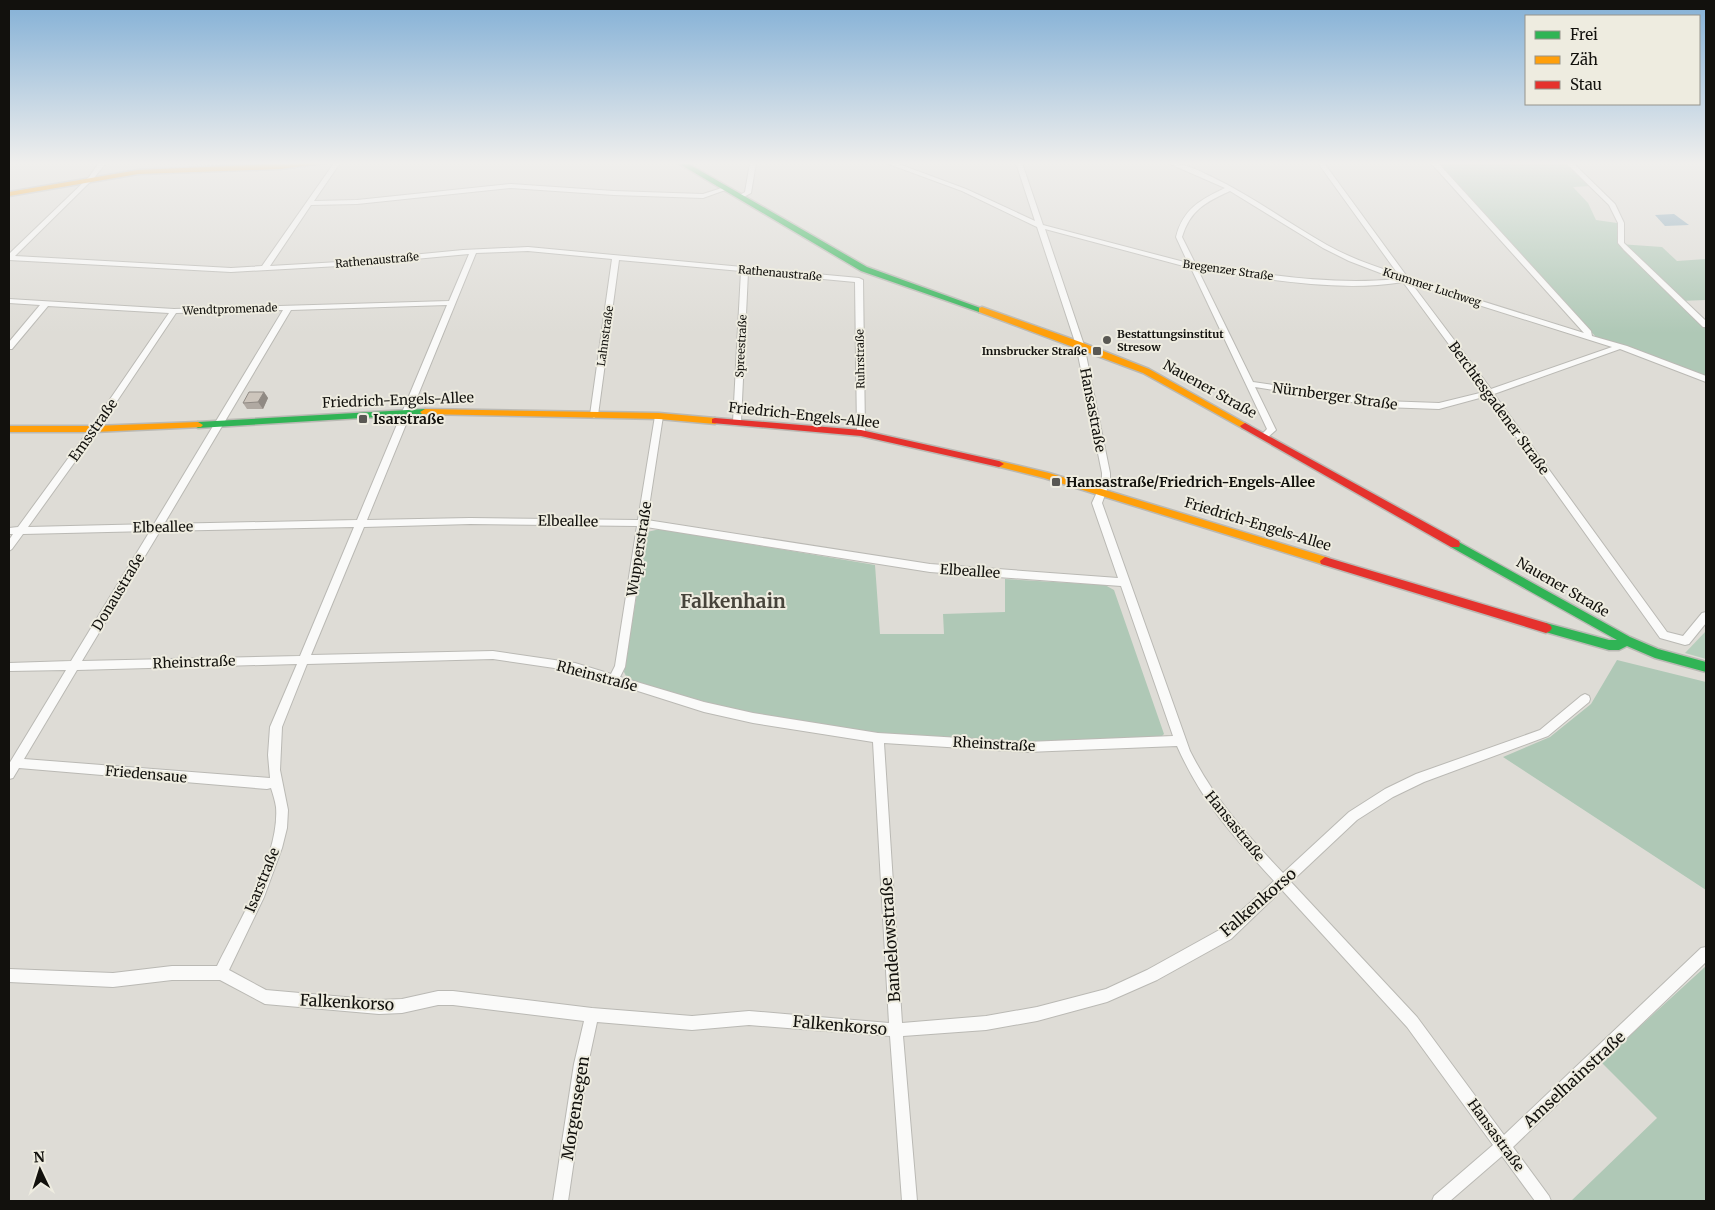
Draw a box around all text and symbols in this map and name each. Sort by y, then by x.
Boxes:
legend [1525,15,1700,105]
text: Frei [1570,25,1598,44]
text: Zäh [1570,50,1598,69]
text: Stau [1570,75,1602,94]
street label: Rathenaustraße [334,249,420,271]
street label: Bregenzer Straße [1182,257,1274,283]
street label: Rathenaustraße [737,262,823,284]
street label: Krummer Luchweg [1381,265,1483,310]
street label: Wendtpromenade [181,300,278,318]
street label: Lahnstraße [594,304,616,367]
street label: Spreestraße [732,314,750,378]
place label: Bestattungsinstitut Stresow [1117,327,1224,354]
street label: Ruhrstraße [852,329,868,389]
marker: Bestattungsinstitut Stresow [1101,334,1113,346]
street label: Berchtesgadener Straße [1445,338,1553,478]
place label: Innsbrucker Straße [982,344,1087,358]
marker: Innsbrucker Straße [1091,345,1103,357]
street label: Nauener Straße [1160,356,1260,422]
street label: Hansastraße [1076,366,1110,454]
street label: Nürnberger Straße [1271,378,1399,414]
street label: Friedrich-Engels-Allee [322,388,474,412]
street label: Emsstraße [65,395,121,465]
street label: Friedrich-Engels-Allee [727,398,881,432]
place label: Isarstraße [373,410,444,428]
marker: Isarstraße [357,413,369,425]
place label: Hansastraße/Friedrich-Engels-Allee [1066,473,1315,491]
marker: Hansastraße/Friedrich-Engels-Allee [1050,476,1062,488]
street label: Friedrich-Engels-Allee [1183,493,1333,555]
street label: Wupperstraße [622,500,655,599]
street label: Elbeallee [538,511,598,531]
street label: Elbeallee [133,517,193,537]
street label: Donaustraße [88,550,148,634]
street label: Nauener Straße [1513,553,1613,621]
street label: Elbeallee [939,560,1001,582]
district label: Falkenhain [680,589,786,613]
street label: Rheinstraße [152,652,236,672]
street label: Rheinstraße [555,657,639,695]
street label: Rheinstraße [952,733,1036,755]
street label: Friedensaue [104,761,188,787]
street label: Hansastraße [1201,787,1269,865]
street label: Isarstraße [241,845,283,915]
street label: Falkenkorso [1216,863,1300,941]
street label: Bandelowstraße [876,877,904,1003]
street label: Falkenkorso [299,990,395,1014]
street label: Falkenkorso [792,1011,888,1039]
street label: Amselhainstraße [1518,1027,1629,1132]
street label: Morgensegen [557,1054,593,1161]
street label: Hansastraße [1464,1095,1528,1175]
north arrow [15,1145,65,1195]
text: N [33,1148,45,1166]

